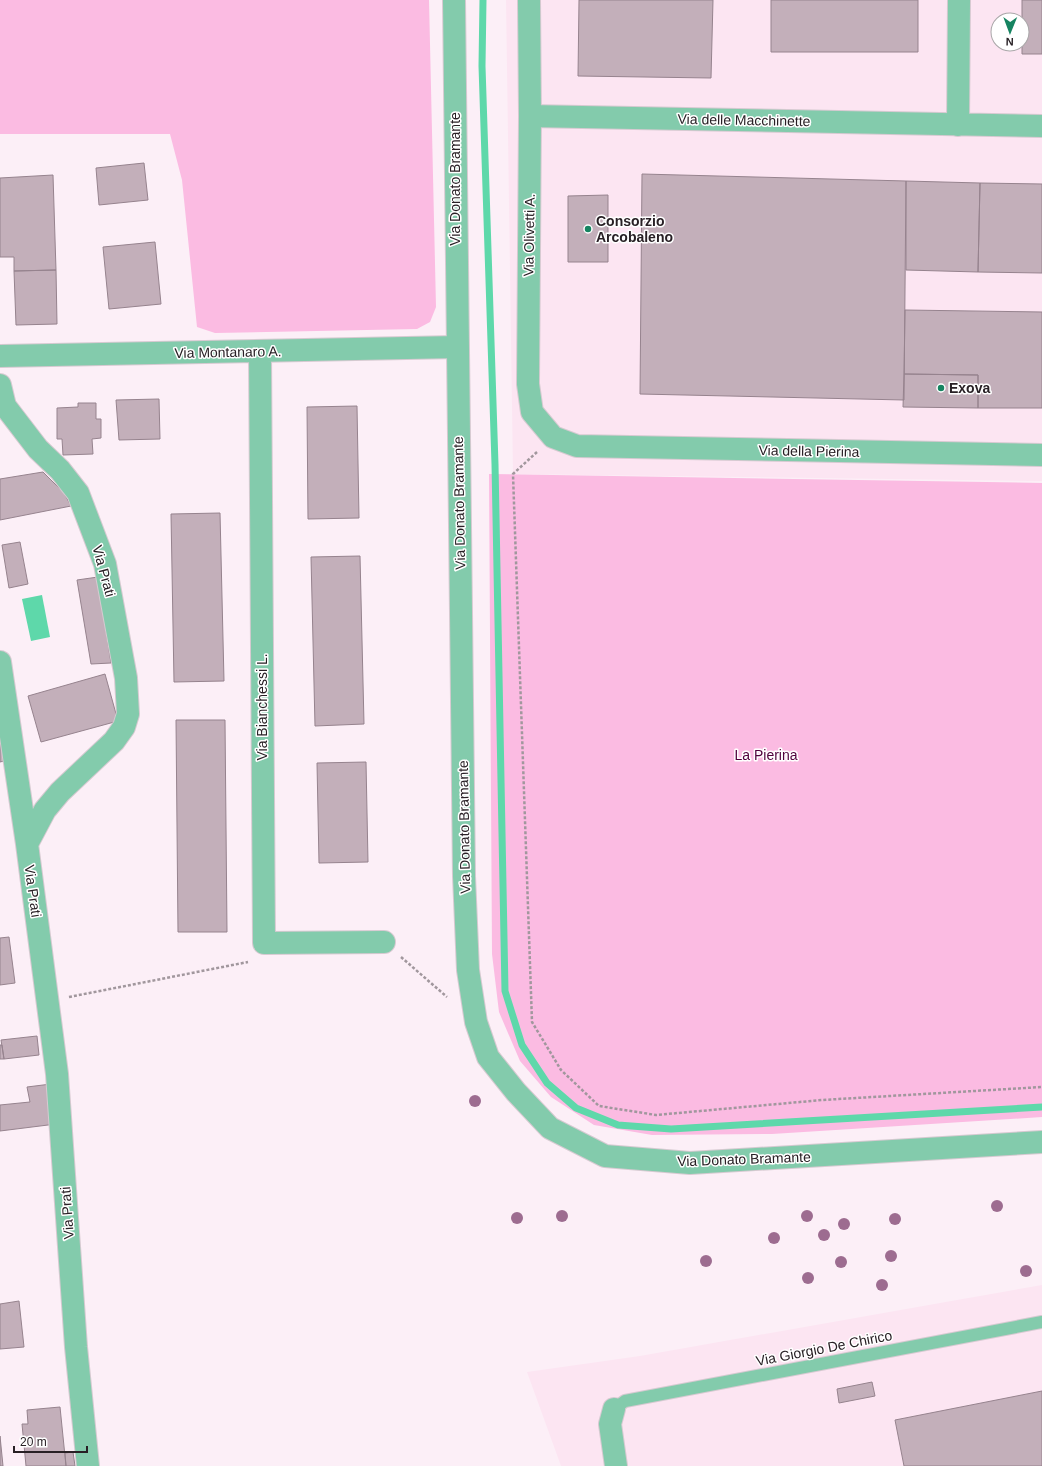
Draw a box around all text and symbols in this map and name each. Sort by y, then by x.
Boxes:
north arrow [990,12,1030,52]
text: N [1006,36,1014,48]
street label: Via delle Macchinette [677,111,811,129]
street label: Via Donato Bramante [447,112,463,246]
street label: Via Olivetti A. [520,193,538,277]
place label: Consorzio Arcobaleno [596,213,673,245]
marker: Consorzio Arcobaleno [583,224,593,234]
street label: Via Montanaro A. [174,343,282,361]
place label: Exova [949,380,990,396]
marker: Exova [936,383,946,393]
street label: Via Donato Bramante [450,436,468,570]
street label: Via della Pierina [758,442,860,460]
street label: Via Prati [89,543,119,599]
street label: Via Bianchessi L. [254,653,270,761]
park label: La Pierina [734,747,798,763]
street label: Via Donato Bramante [455,760,473,894]
street label: Via Prati [21,864,45,918]
street label: Via Donato Bramante [677,1149,811,1169]
street label: Via Prati [57,1186,77,1240]
street label: Via Giorgio De Chirico [755,1327,894,1369]
scale bar [14,1428,87,1454]
text: 20 m [20,1435,47,1449]

